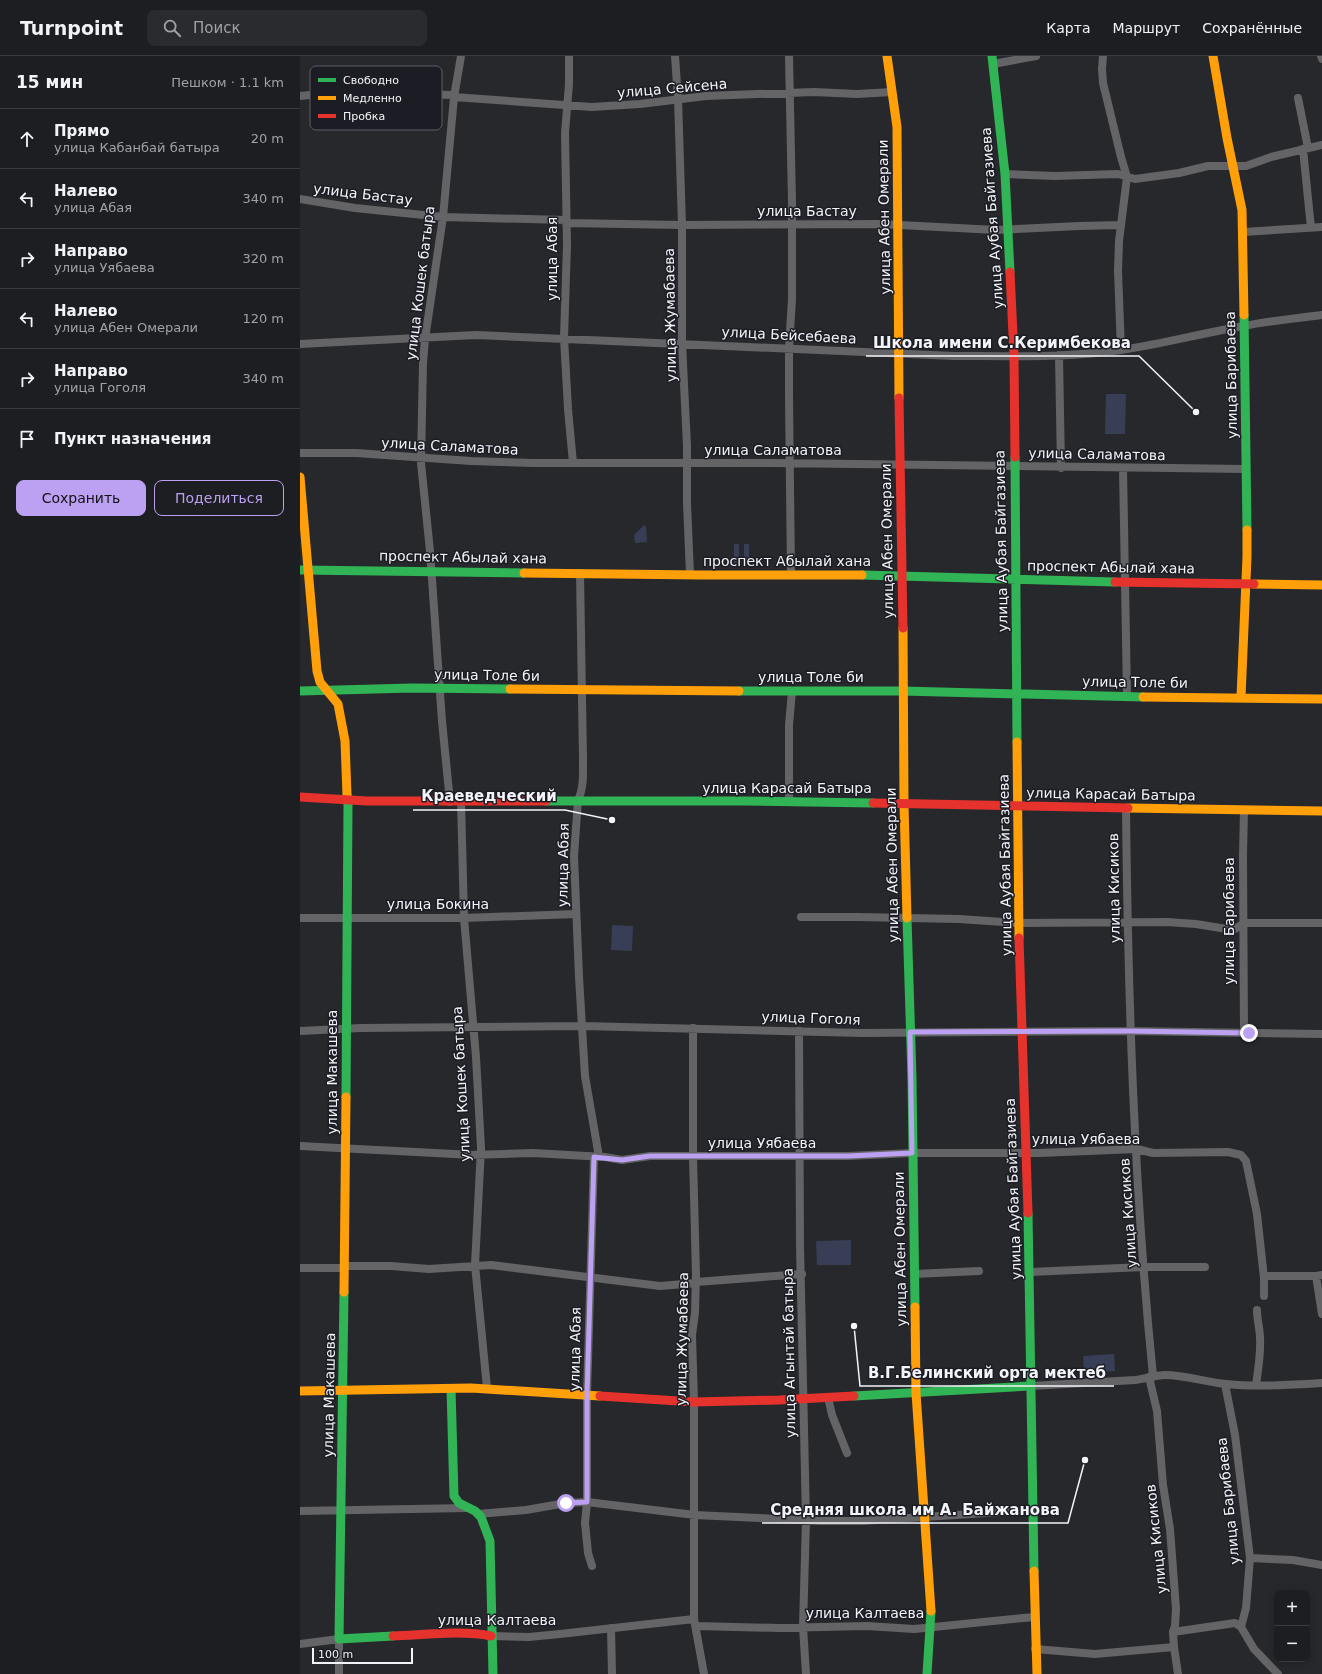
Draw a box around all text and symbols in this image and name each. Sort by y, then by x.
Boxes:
search box [147,10,427,46]
text: Turnpoint [20,17,123,39]
icon: search [161,17,183,39]
text: Поиск [193,19,241,37]
text: Карта [1046,20,1090,36]
text: Маршрут [1112,20,1180,36]
text: Сохранённые [1202,20,1302,36]
legend [310,66,442,130]
text: 15 мин [16,72,83,92]
text: Свободно [343,74,399,87]
text: Пешком · 1.1 km [171,75,284,90]
street label: улица Сейсена [616,75,728,101]
text: Медленно [343,92,402,105]
text: Пробка [343,110,385,123]
text: Прямо [54,122,110,140]
street label: улица Аубая Байгазиева [978,127,1006,309]
icon: ahead [16,128,38,150]
text: 20 m [251,131,284,146]
street label: улица Абен Омерали [875,139,893,295]
text: улица Кабанбай батыра [54,140,220,155]
street label: улица Бастау [312,180,414,208]
text: Налево [54,182,118,200]
icon: left [16,188,38,210]
text: 340 m [242,191,284,206]
text: улица Абая [54,200,132,215]
street label: улица Бастау [757,203,857,219]
street label: улица Кошек батыра [403,205,437,361]
street label: улица Абая [544,217,560,301]
text: Направо [54,242,128,260]
icon: right [16,248,38,270]
street label: улица Жумабаева [661,248,679,382]
text: 320 m [242,251,284,266]
text: улица Уябаева [54,260,155,275]
text: Налево [54,302,118,320]
icon: left [16,308,38,330]
text: 120 m [242,311,284,326]
street label: улица Барибаева [1222,311,1240,439]
text: улица Абен Омерали [54,320,198,335]
street label: улица Бейсебаева [721,323,857,347]
callout: Школа имени С.Керимбекова [866,329,1139,356]
text: Школа имени С.Керимбекова [873,334,1131,352]
text: Направо [54,362,128,380]
icon: right [16,368,38,390]
text: 340 m [242,371,284,386]
text: улица Гоголя [54,380,146,395]
icon: arrive [16,428,38,450]
text: Пункт назначения [54,430,211,448]
street label: улица Саламатова [381,434,519,458]
street label: улица Саламатова [704,442,842,458]
street label: улица Саламатова [1028,445,1166,463]
street label: улица Аубая Байгазиева [991,450,1011,632]
street label: улица Абен Омерали [878,463,896,619]
button: Сохранить [16,480,146,516]
button: Поделиться [154,480,284,516]
street label: проспект Абылай хана [379,548,547,566]
street label: проспект Абылай хана [703,553,871,569]
street label: проспект Абылай хана [1027,558,1195,576]
street label: улица Толе би [434,666,540,684]
street label: улица Толе би [758,669,864,685]
street label: улица Толе би [1082,673,1188,691]
street label: улица Аубая Байгазиева [995,774,1015,956]
street label: улица Карасай Батыра [702,780,872,796]
callout: Краеведческий [413,783,565,810]
street label: улица Карасай Батыра [1026,785,1196,803]
text: Краеведческий [421,787,557,805]
street label: улица Абен Омерали [883,787,901,943]
street label: улица Абая [554,823,572,907]
street label: улица Кисиков [1105,833,1123,943]
street label: улица Барибаева [1221,857,1237,985]
street label: улица Бокина [387,896,489,912]
street label: улица Кошек батыра [449,1006,473,1162]
street label: улица Гоголя [761,1008,861,1028]
street label: улица Макашева [324,1010,340,1134]
route end [1240,1024,1258,1042]
street label: улица Аубая Байгазиева [1002,1098,1024,1280]
street label: улица Уябаева [1032,1131,1140,1147]
street label: улица Уябаева [708,1135,816,1151]
street label: улица Кисиков [1116,1158,1140,1268]
street label: улица Абен Омерали [891,1171,909,1327]
street label: улица Агынтай батыра [780,1268,798,1438]
street label: улица Жумабаева [673,1272,691,1406]
street label: улица Абая [566,1307,584,1391]
street label: улица Макашева [320,1332,338,1458]
callout: В.Г.Белинский орта мектеб [860,1359,1114,1386]
text: В.Г.Белинский орта мектеб [868,1364,1106,1382]
street label: улица Барибаева [1213,1437,1243,1565]
street label: улица Кисиков [1142,1483,1170,1595]
route start [557,1494,575,1512]
callout: Средняя школа им А. Байжанова [762,1496,1068,1523]
text: Средняя школа им А. Байжанова [770,1501,1060,1519]
map controls [1274,1590,1310,1662]
button: + [1274,1590,1310,1626]
street label: улица Калтаева [806,1605,924,1621]
street label: улица Калтаева [438,1612,556,1628]
button: − [1274,1626,1310,1662]
scale bar [312,1646,413,1665]
text: 100 m [318,1648,353,1661]

